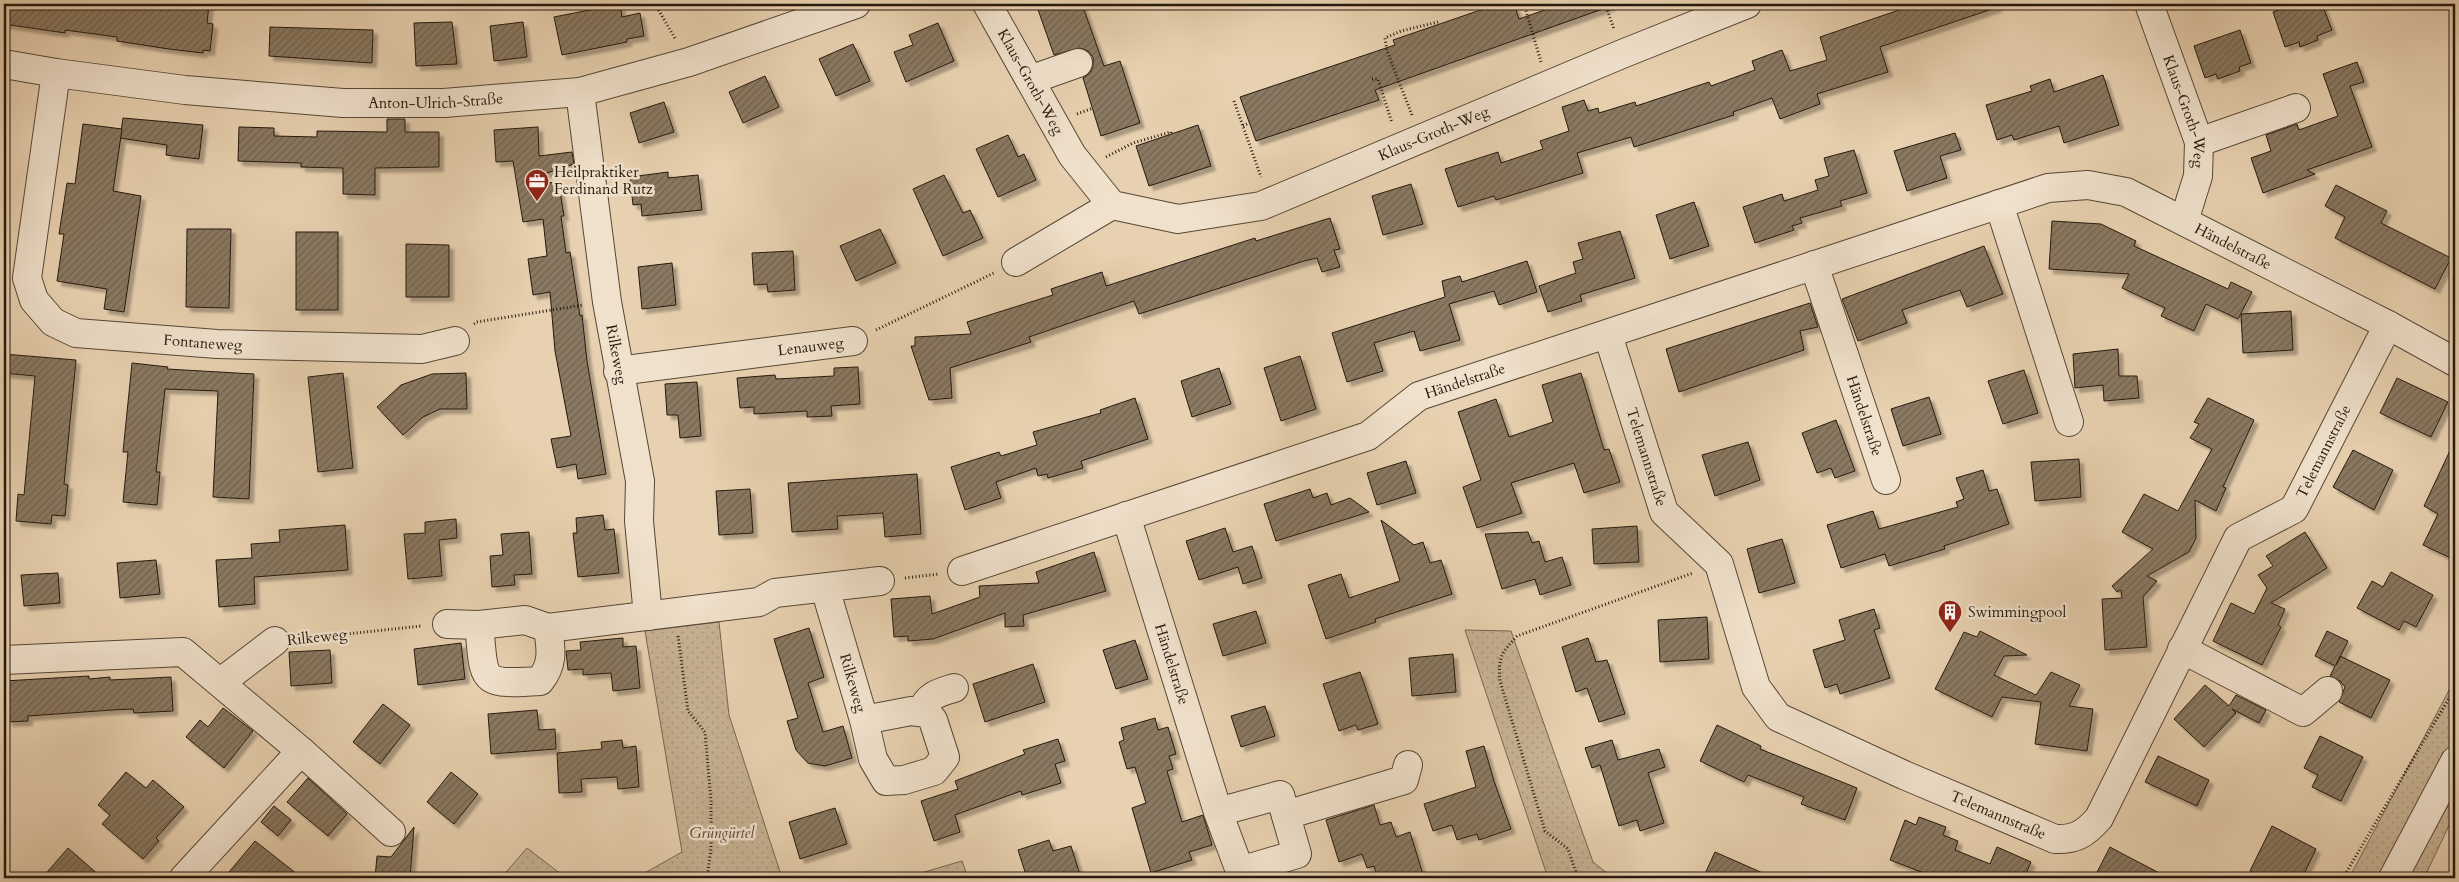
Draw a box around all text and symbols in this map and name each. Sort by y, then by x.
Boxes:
street label: Klaus-Groth-Weg [993,25,1069,139]
street label: Klaus-Groth-Weg [2158,52,2209,169]
street label: Anton-Ulrich-Straße [368,88,504,113]
street label: Klaus-Groth-Weg [1375,101,1493,166]
place label: Heilpraktiker Ferdinand Rutz [554,162,653,199]
office icon: Heilpraktiker Ferdinand Rutz [524,168,550,202]
street label: Händelstraße [2191,218,2275,274]
street label: Rilkeweg [601,323,632,387]
street label: Fontaneweg [163,330,243,355]
street label: Lenauweg [776,332,845,361]
street label: Händelstraße [1422,358,1508,403]
street label: Händelstraße [1842,373,1887,459]
street label: Telemannstraße [2291,401,2356,501]
street label: Telemannstraße [1622,405,1672,509]
building icon: Swimmingpool [1937,599,1963,633]
place label: Swimmingpool [1968,602,2066,622]
street label: Händelstraße [1150,621,1194,707]
street label: Rilkeweg [286,624,349,650]
street label: Rilkeweg [835,651,871,715]
street label: Telemannstraße [1947,786,2049,844]
park label: Grüngürtel [690,823,755,843]

